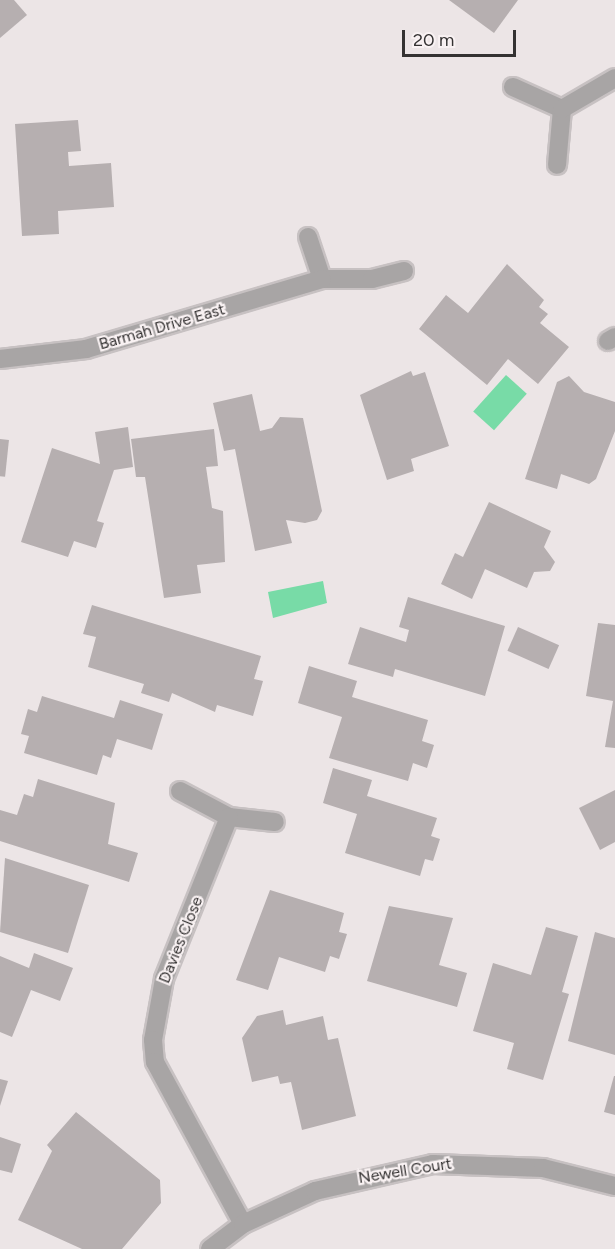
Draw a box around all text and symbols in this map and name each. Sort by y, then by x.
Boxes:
scale bar [405,18,519,56]
text: 20 m [413,29,454,51]
street label: Barmah Drive East [97,300,227,354]
street label: Davies Close [155,894,207,986]
street label: Newell Court [357,1154,453,1188]

